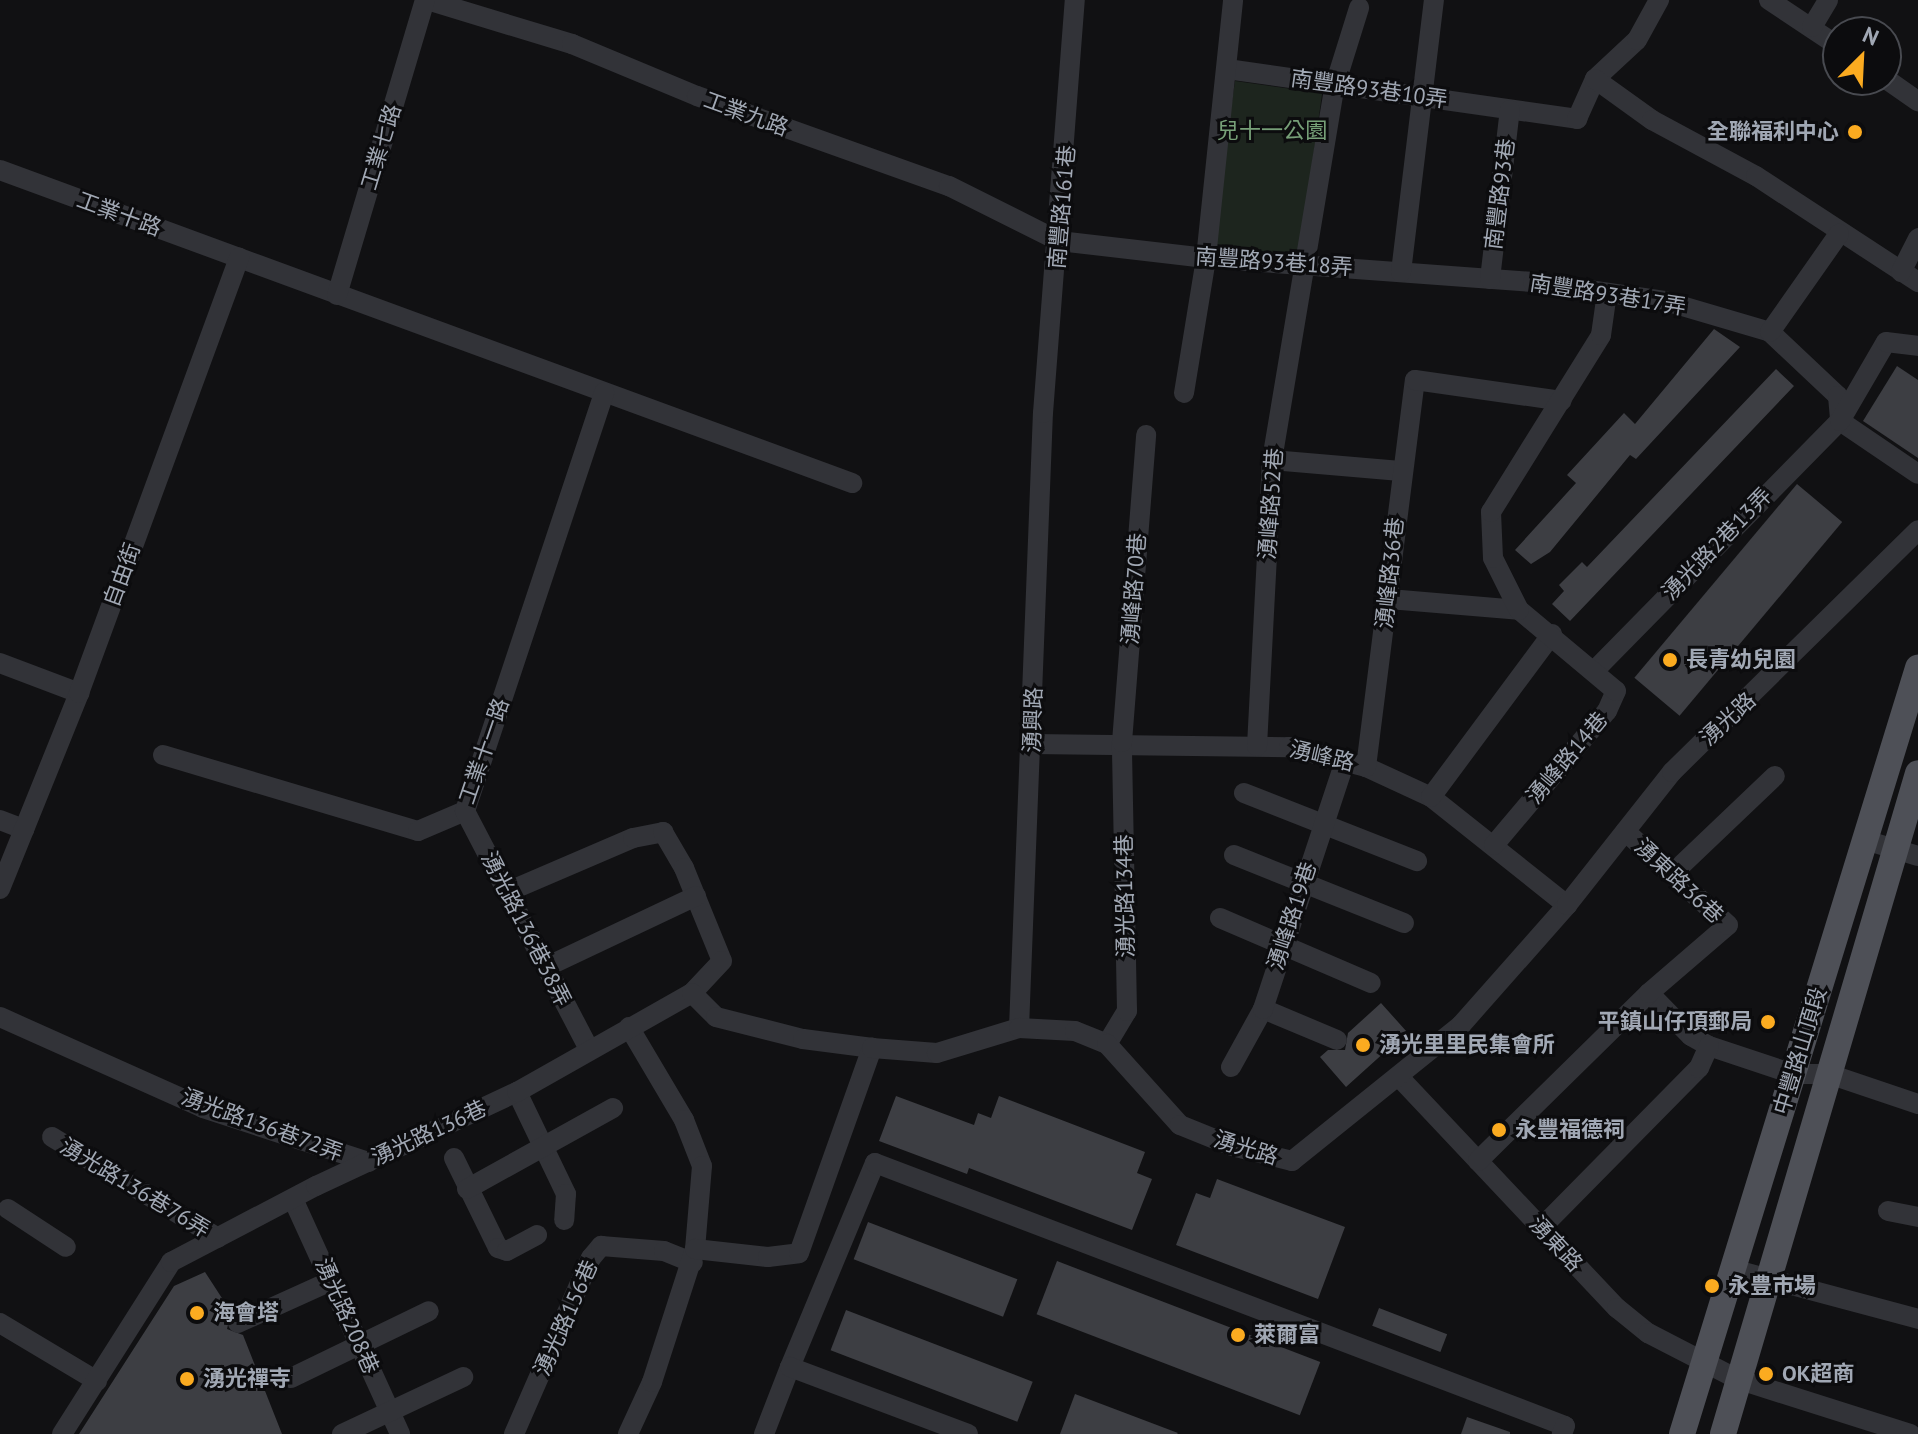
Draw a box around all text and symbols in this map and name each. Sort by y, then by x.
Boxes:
north arrow [1822,16,1902,96]
text: N [1859,20,1883,52]
street label: 南豐路93巷10弄 [1289,65,1449,113]
street label: 工業九路 [700,87,792,141]
street label: 工業七路 [356,101,406,193]
park label: 兒十一公園 [1217,118,1327,144]
place label: 全聯福利中心 [1707,119,1839,145]
marker: 全聯福利中心 [1846,123,1864,141]
street label: 南豐路93巷 [1480,137,1520,251]
street label: 南豐路161巷 [1043,144,1081,270]
street label: 工業十路 [73,187,165,241]
street label: 南豐路93巷18弄 [1194,243,1354,281]
street label: 南豐路93巷17弄 [1528,270,1688,320]
street label: 湧峰路52巷 [1254,447,1288,561]
street label: 湧光路2巷13弄 [1657,482,1777,606]
street label: 湧峰路36巷 [1371,516,1409,630]
street label: 湧峰路70巷 [1117,532,1151,646]
street label: 自由街 [98,539,146,611]
place label: 長青幼兒園 [1686,647,1796,673]
marker: 長青幼兒園 [1661,651,1679,669]
street label: 湧興路 [1019,687,1047,753]
street label: 湧光路 [1695,687,1761,751]
street label: 工業十一路 [454,695,514,807]
street label: 湧峰路14巷 [1521,707,1613,809]
street label: 湧峰路 [1287,736,1357,776]
street label: 湧東路36巷 [1629,833,1729,929]
street label: 湧光路134巷 [1111,834,1139,958]
street label: 湧光路136巷38弄 [476,847,576,1011]
street label: 湧峰路19巷 [1262,859,1322,973]
street label: 中豐路山頂段 [1768,984,1832,1118]
place label: 平鎮山仔頂郵局 [1598,1009,1752,1035]
marker: 平鎮山仔頂郵局 [1759,1013,1777,1031]
place label: 湧光里里民集會所 [1379,1032,1555,1058]
marker: 湧光里里民集會所 [1354,1036,1372,1054]
street label: 湧光路136巷72弄 [178,1084,346,1166]
street label: 湧光路136巷 [367,1095,491,1171]
place label: 永豐福德祠 [1515,1117,1625,1143]
marker: 永豐福德祠 [1490,1121,1508,1139]
street label: 湧光路 [1211,1126,1281,1170]
street label: 湧光路136巷76弄 [55,1133,215,1243]
street label: 湧東路 [1524,1211,1588,1277]
street label: 湧光路208巷 [310,1254,384,1378]
street label: 湧光路156巷 [529,1256,603,1380]
place label: 永豊市場 [1728,1273,1816,1299]
marker: 永豊市場 [1703,1277,1721,1295]
place label: 海會塔 [213,1300,279,1326]
marker: 海會塔 [188,1304,206,1322]
place label: 萊爾富 [1254,1322,1320,1348]
marker: 萊爾富 [1229,1326,1247,1344]
place label: OK超商 [1782,1361,1854,1387]
marker: OK超商 [1757,1365,1775,1383]
place label: 湧光禪寺 [203,1366,291,1392]
marker: 湧光禪寺 [178,1370,196,1388]

